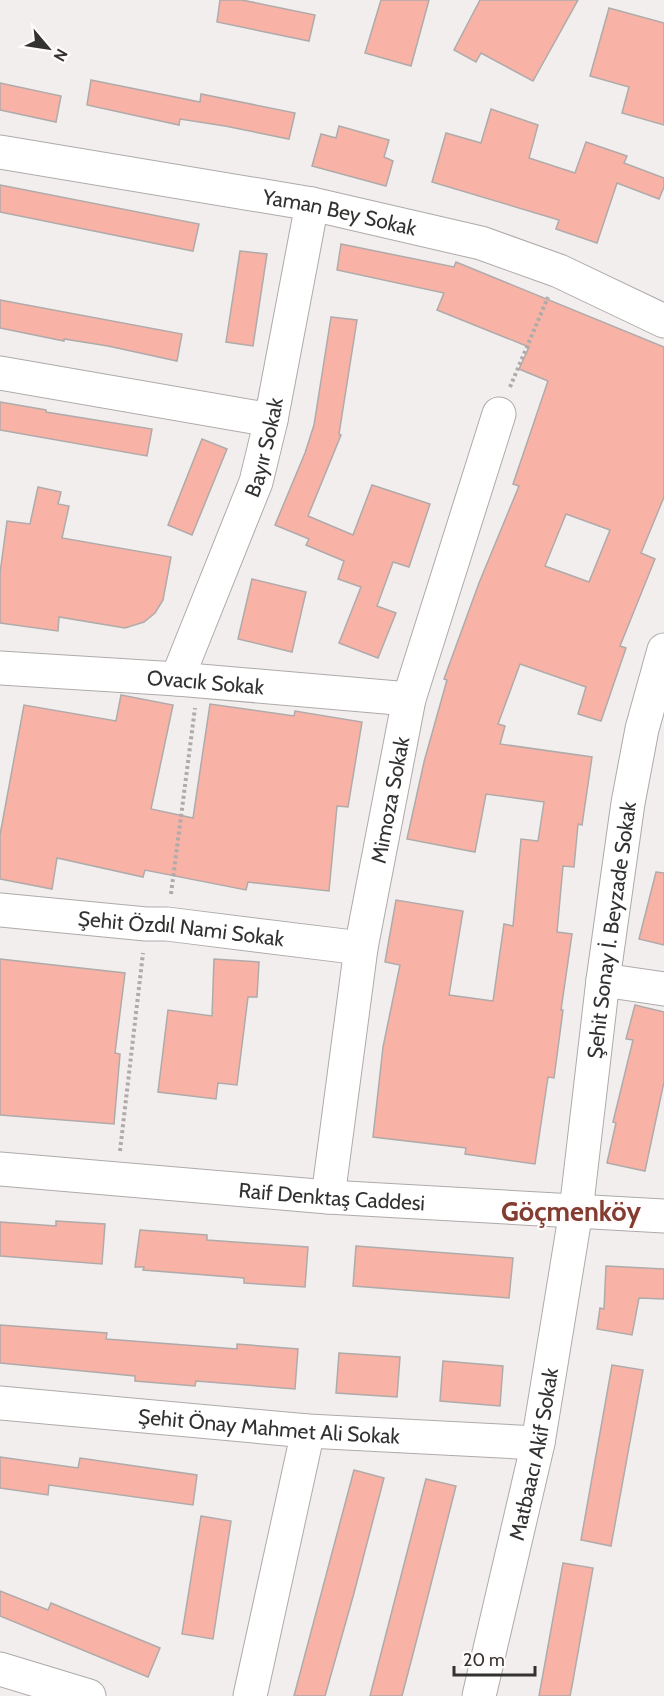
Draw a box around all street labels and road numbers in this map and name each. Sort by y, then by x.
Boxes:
street label: Yaman Bey Sokak [260,183,420,240]
street label: Bayır Sokak [239,395,288,500]
street label: Ovacık Sokak [146,665,266,699]
street label: Mimoza Sokak [365,734,414,865]
street label: Şehit Sonay İ. Beyzade Sokak [581,799,641,1060]
street label: Şehit Özdıl Nami Sokak [77,905,286,951]
street label: Raif Denktaş Caddesi [238,1177,426,1215]
street label: Matbaacı Akif Sokak [503,1365,563,1543]
street label: Şehit Önay Mahmet Ali Sokak [137,1403,401,1448]

